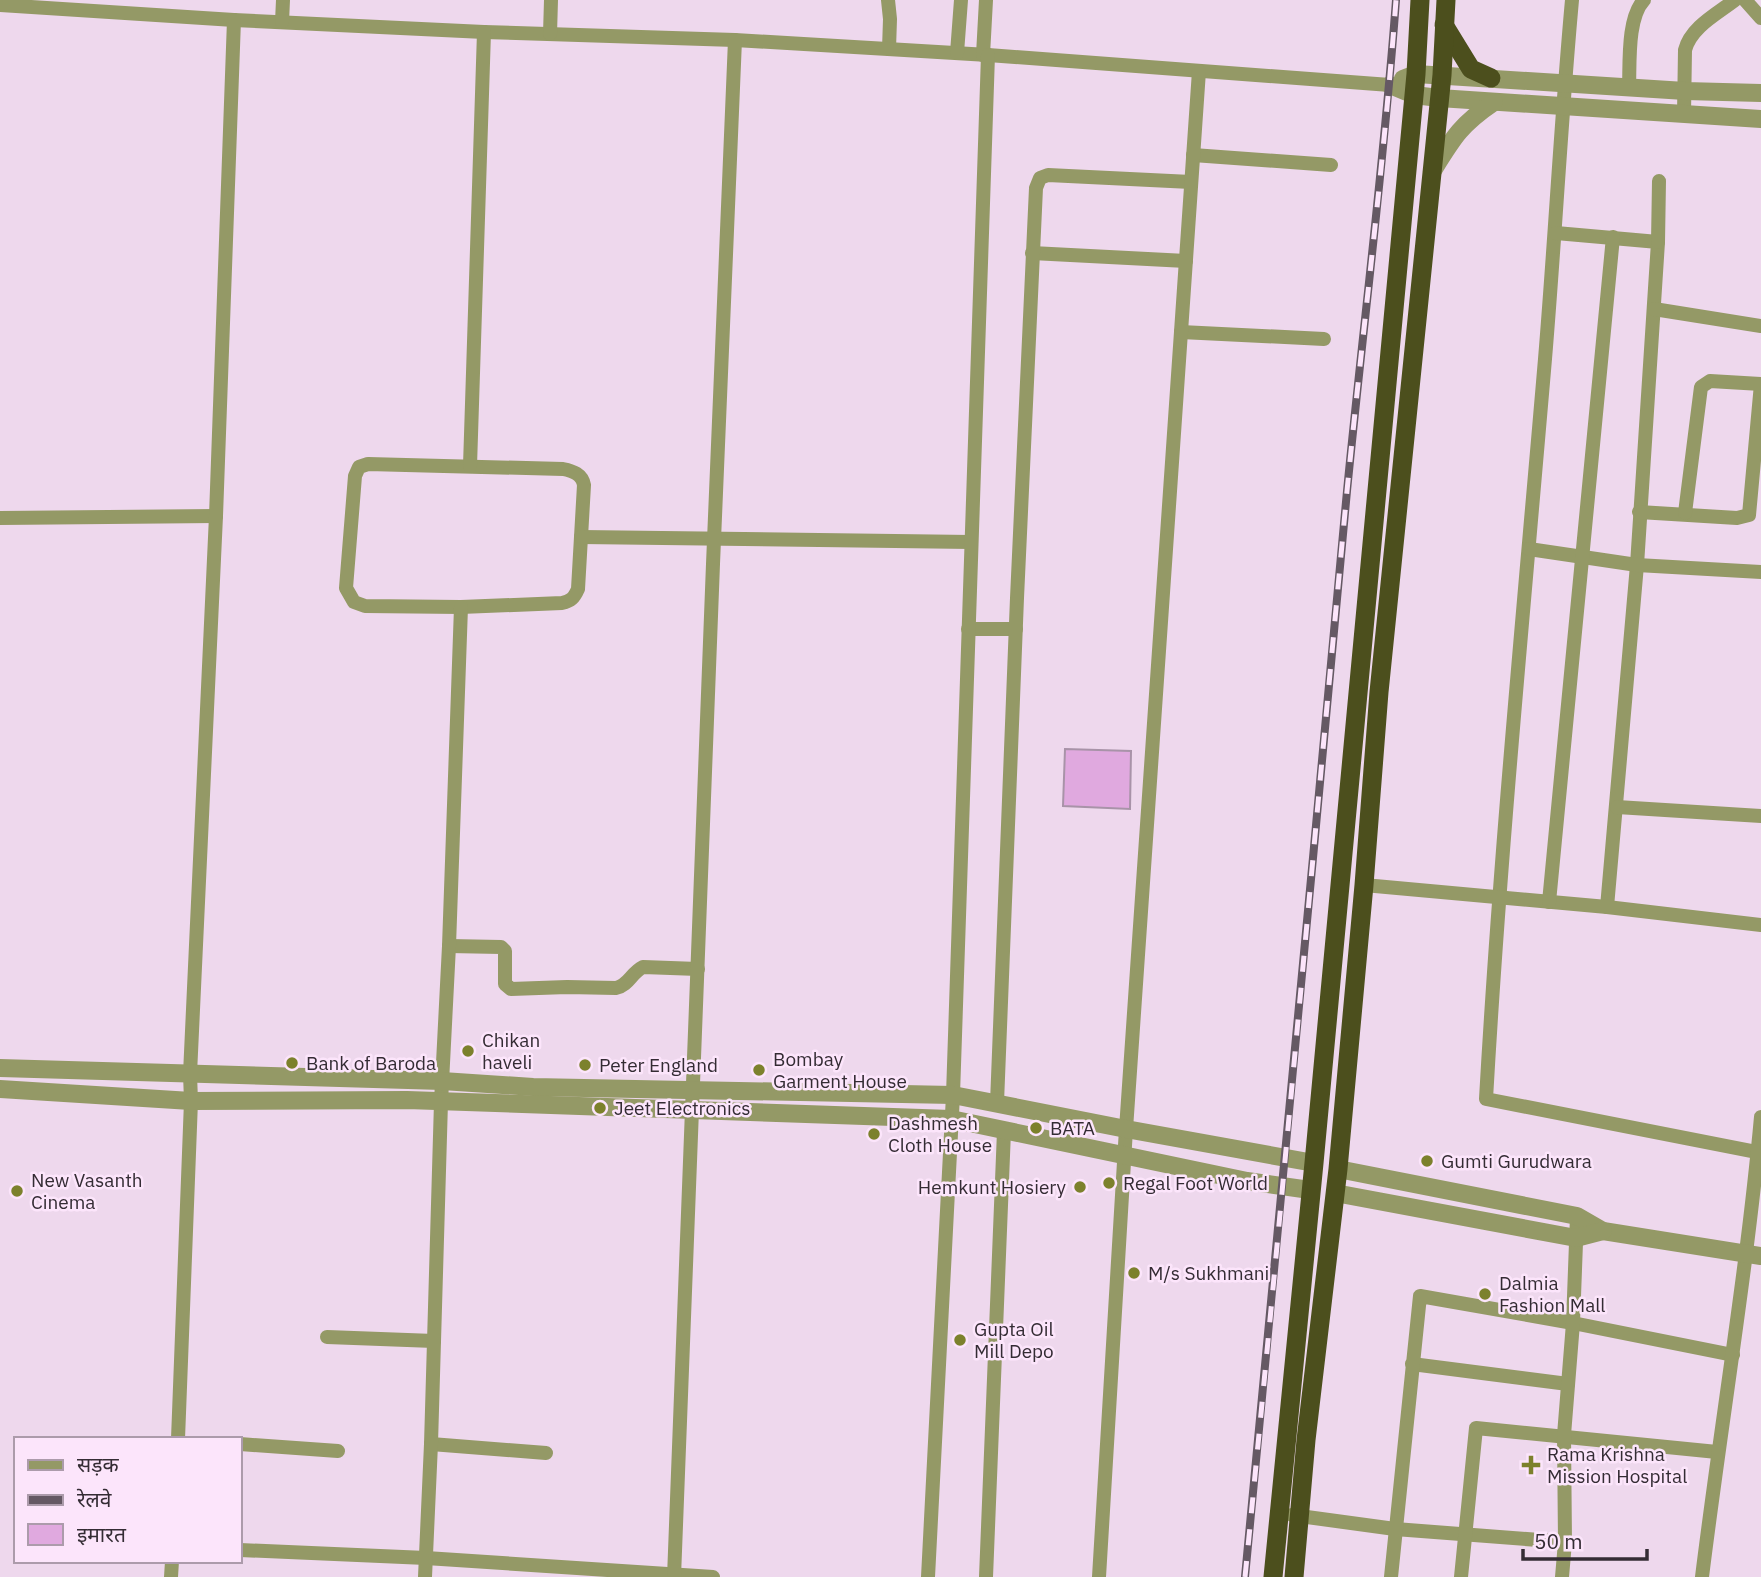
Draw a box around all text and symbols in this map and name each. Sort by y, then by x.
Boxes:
place label: Chikan haveli [482,1028,540,1074]
marker: Chikan haveli [460,1043,476,1059]
place label: Bombay Garment House [773,1047,907,1093]
place label: Bank of Baroda [306,1051,436,1075]
place label: Peter England [599,1053,718,1077]
marker: Bank of Baroda [284,1055,300,1071]
marker: Peter England [577,1057,593,1073]
marker: Bombay Garment House [751,1062,767,1078]
place label: Jeet Electronics [614,1096,750,1120]
marker: Jeet Electronics [592,1100,608,1116]
place label: Dashmesh Cloth House [888,1111,992,1157]
place label: BATA [1050,1116,1095,1140]
marker: BATA [1028,1120,1044,1136]
marker: Dashmesh Cloth House [866,1126,882,1142]
place label: Gumti Gurudwara [1441,1149,1592,1173]
marker: Gumti Gurudwara [1419,1153,1435,1169]
place label: New Vasanth Cinema [31,1168,143,1214]
place label: Regal Foot World [1123,1171,1268,1195]
place label: Hemkunt Hosiery [918,1175,1067,1199]
marker: Regal Foot World [1101,1175,1117,1191]
marker: Hemkunt Hosiery [1072,1179,1088,1195]
marker: New Vasanth Cinema [9,1183,25,1199]
place label: M/s Sukhmani [1148,1261,1269,1285]
marker: M/s Sukhmani [1126,1265,1142,1281]
place label: Dalmia Fashion Mall [1499,1271,1606,1317]
marker: Dalmia Fashion Mall [1477,1286,1493,1302]
place label: Gupta Oil Mill Depo [974,1317,1054,1363]
marker: Gupta Oil Mill Depo [952,1332,968,1348]
legend [14,1437,242,1563]
place label: Rama Krishna Mission Hospital [1547,1442,1687,1488]
text: सड़क [77,1450,119,1478]
marker: Rama Krishna Mission Hospital [1521,1455,1541,1475]
text: रेलवे [76,1485,112,1513]
scale bar [1523,1518,1647,1562]
text: इमारत [77,1520,127,1548]
text: 50 m [1534,1527,1583,1555]

